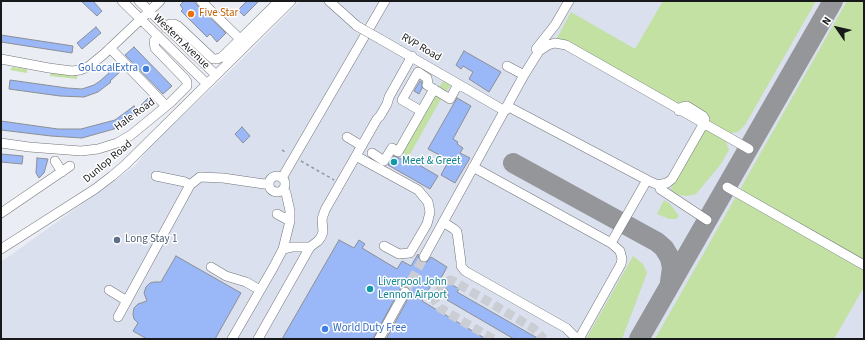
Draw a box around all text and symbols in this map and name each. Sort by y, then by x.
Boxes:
place label: Five Star [199,7,238,21]
north arrow [817,8,857,48]
marker: Five Star [186,9,196,19]
street label: Western Avenue [150,12,212,72]
text: N [818,14,835,28]
street label: RVP Road [399,31,443,65]
place label: GoLocalExtra [78,62,138,76]
marker: GoLocalExtra [141,64,151,74]
street label: Hale Road [112,96,158,134]
street label: Dunlop Road [81,138,135,186]
place label: Meet & Greet [402,155,461,169]
marker: Meet & Greet [389,157,399,167]
place label: Long Stay 1 [125,233,177,247]
marker: Long Stay 1 [112,235,122,245]
place label: Liverpool John Lennon Airport [378,276,447,302]
marker: Liverpool John Lennon Airport [365,284,375,294]
place label: World Duty Free [333,322,406,336]
marker: World Duty Free [320,324,330,334]

